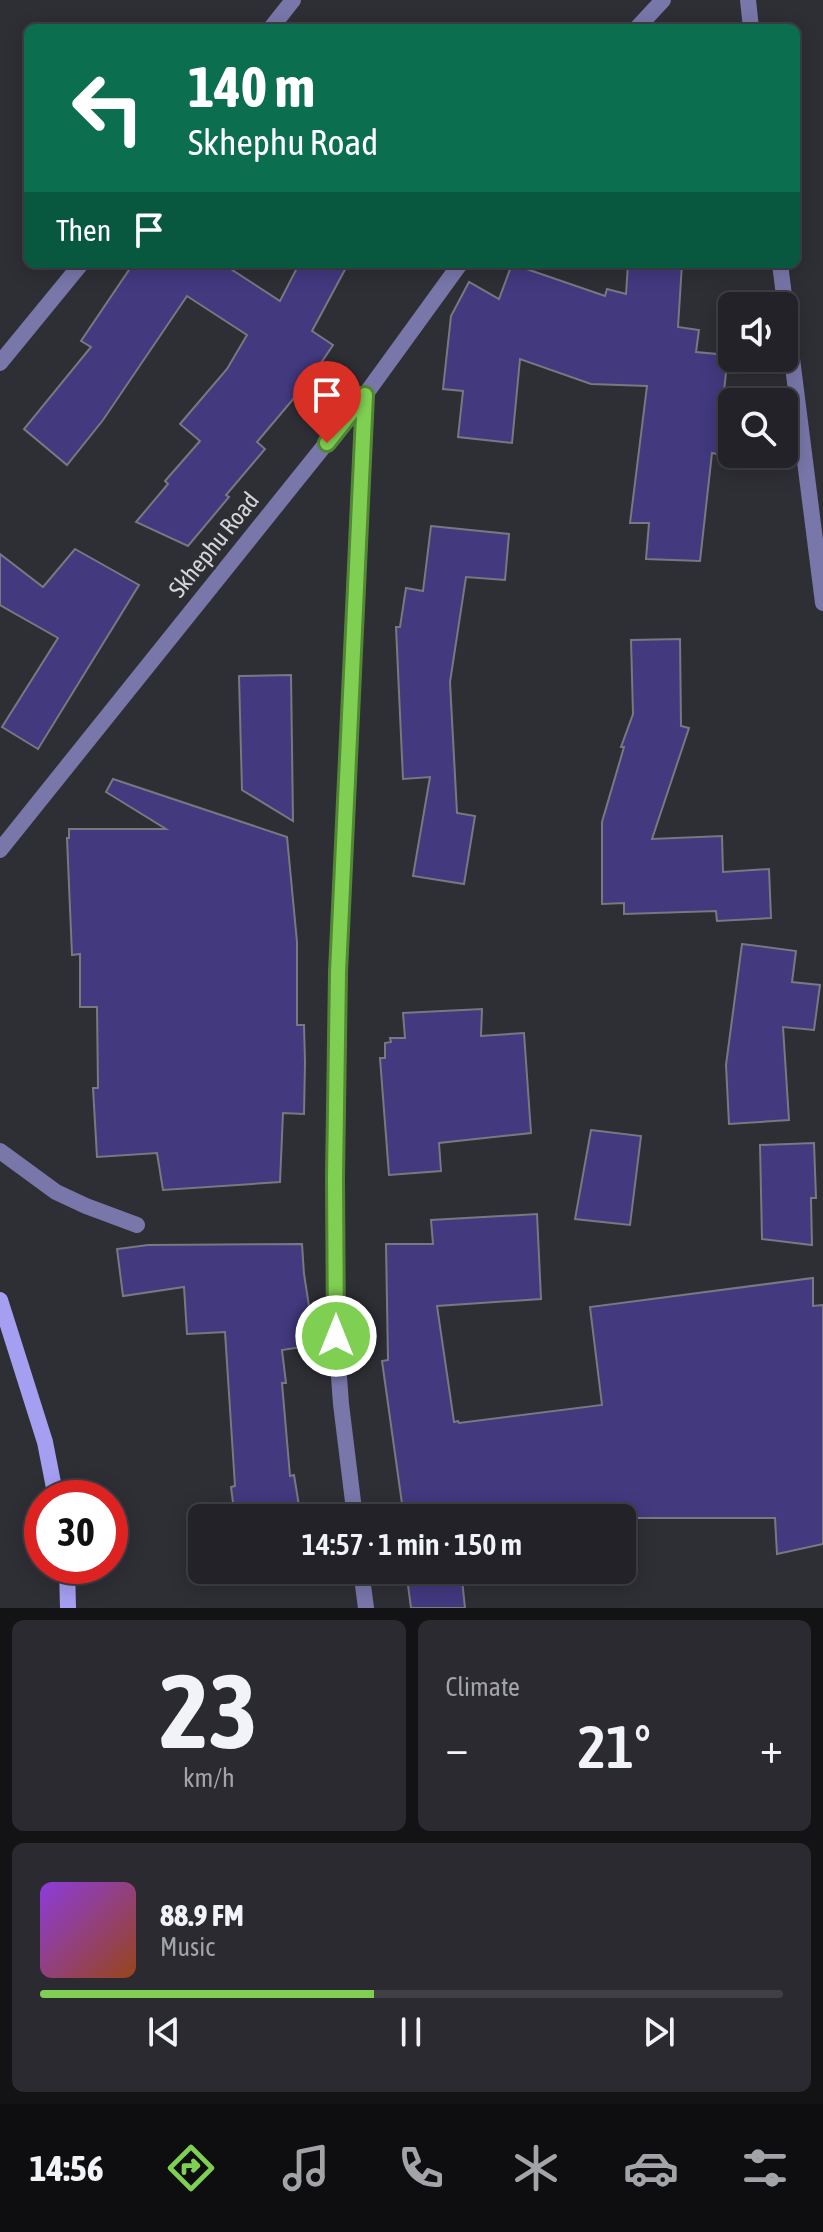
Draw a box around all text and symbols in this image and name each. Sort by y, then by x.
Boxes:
text: 140 m [188,55,315,119]
icon: left [56,56,160,160]
text: Skhephu Road [188,121,378,163]
icon: arrive [127,208,171,252]
text: Then [56,213,111,247]
map controls [718,292,798,468]
button: sound [718,292,798,372]
pin [293,361,361,443]
icon: arrive [305,373,349,417]
button: search [718,388,798,468]
street label: Skhephu Road [163,487,264,602]
position arrow [294,1294,378,1378]
speed limit sign: 30 [24,1480,128,1584]
text: 14:57 · 1 min · 150 m [302,1527,522,1561]
text: 23 [160,1651,258,1770]
text: Climate [446,1672,520,1702]
text: 21° [578,1712,651,1781]
text: − [446,1722,468,1772]
text: + [760,1722,783,1772]
text: km/h [183,1763,235,1793]
text: 88.9 FM [160,1898,244,1932]
text: Music [160,1932,215,1962]
icon: previous [142,2010,186,2054]
icon: pause [389,2010,433,2054]
icon: next [637,2010,681,2054]
icon: directions [163,2140,219,2196]
icon: music [278,2140,334,2196]
icon: phone [393,2140,449,2196]
icon: climate [508,2140,564,2196]
icon: car [623,2140,679,2196]
icon: filters [737,2140,793,2196]
text: 14:56 [29,2147,104,2189]

